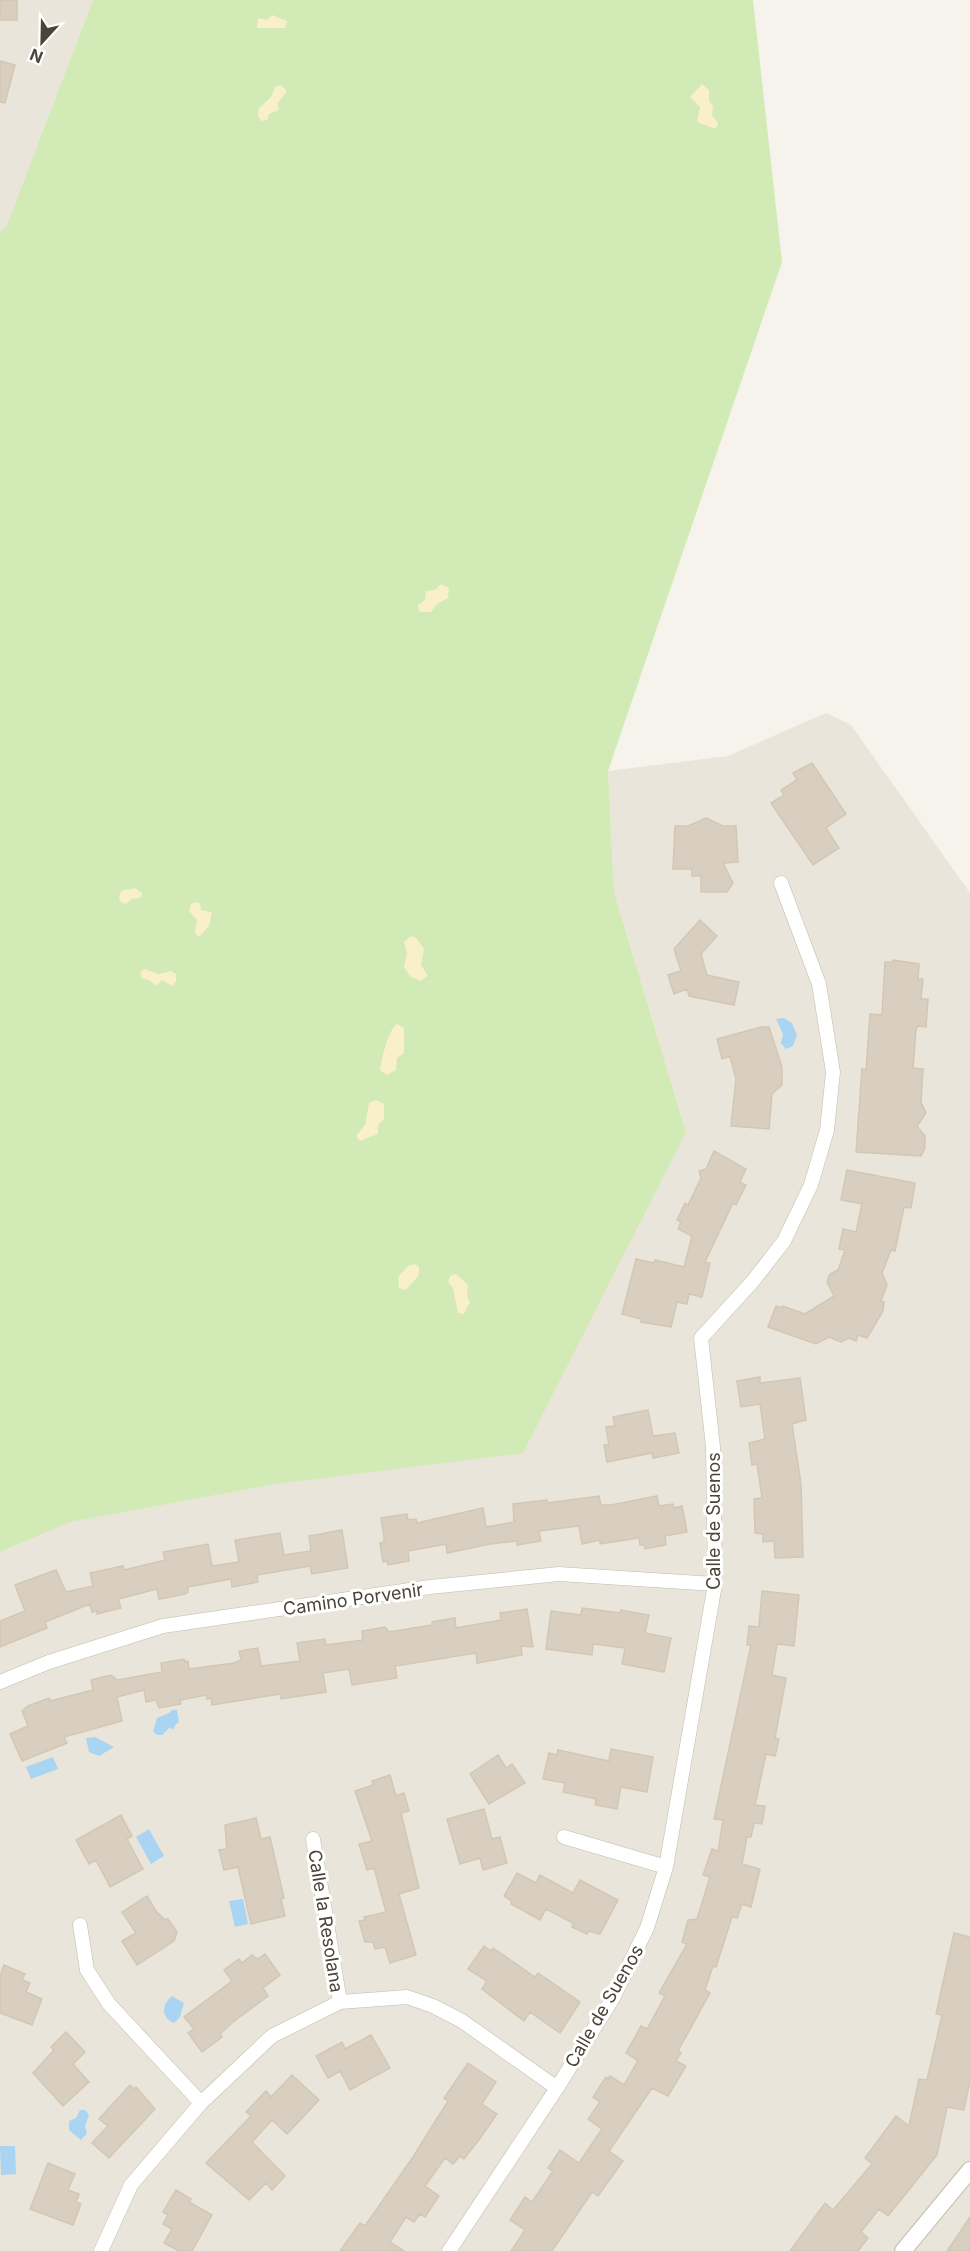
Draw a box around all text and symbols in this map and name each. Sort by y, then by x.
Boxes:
north arrow [12,12,72,72]
text: N [27,44,46,67]
street label: Calle de Suenos [703,1452,724,1590]
street label: Camino Porvenir [282,1579,425,1619]
street label: Calle la Resolana [304,1848,348,1994]
street label: Calle de Suenos [560,1941,648,2071]

